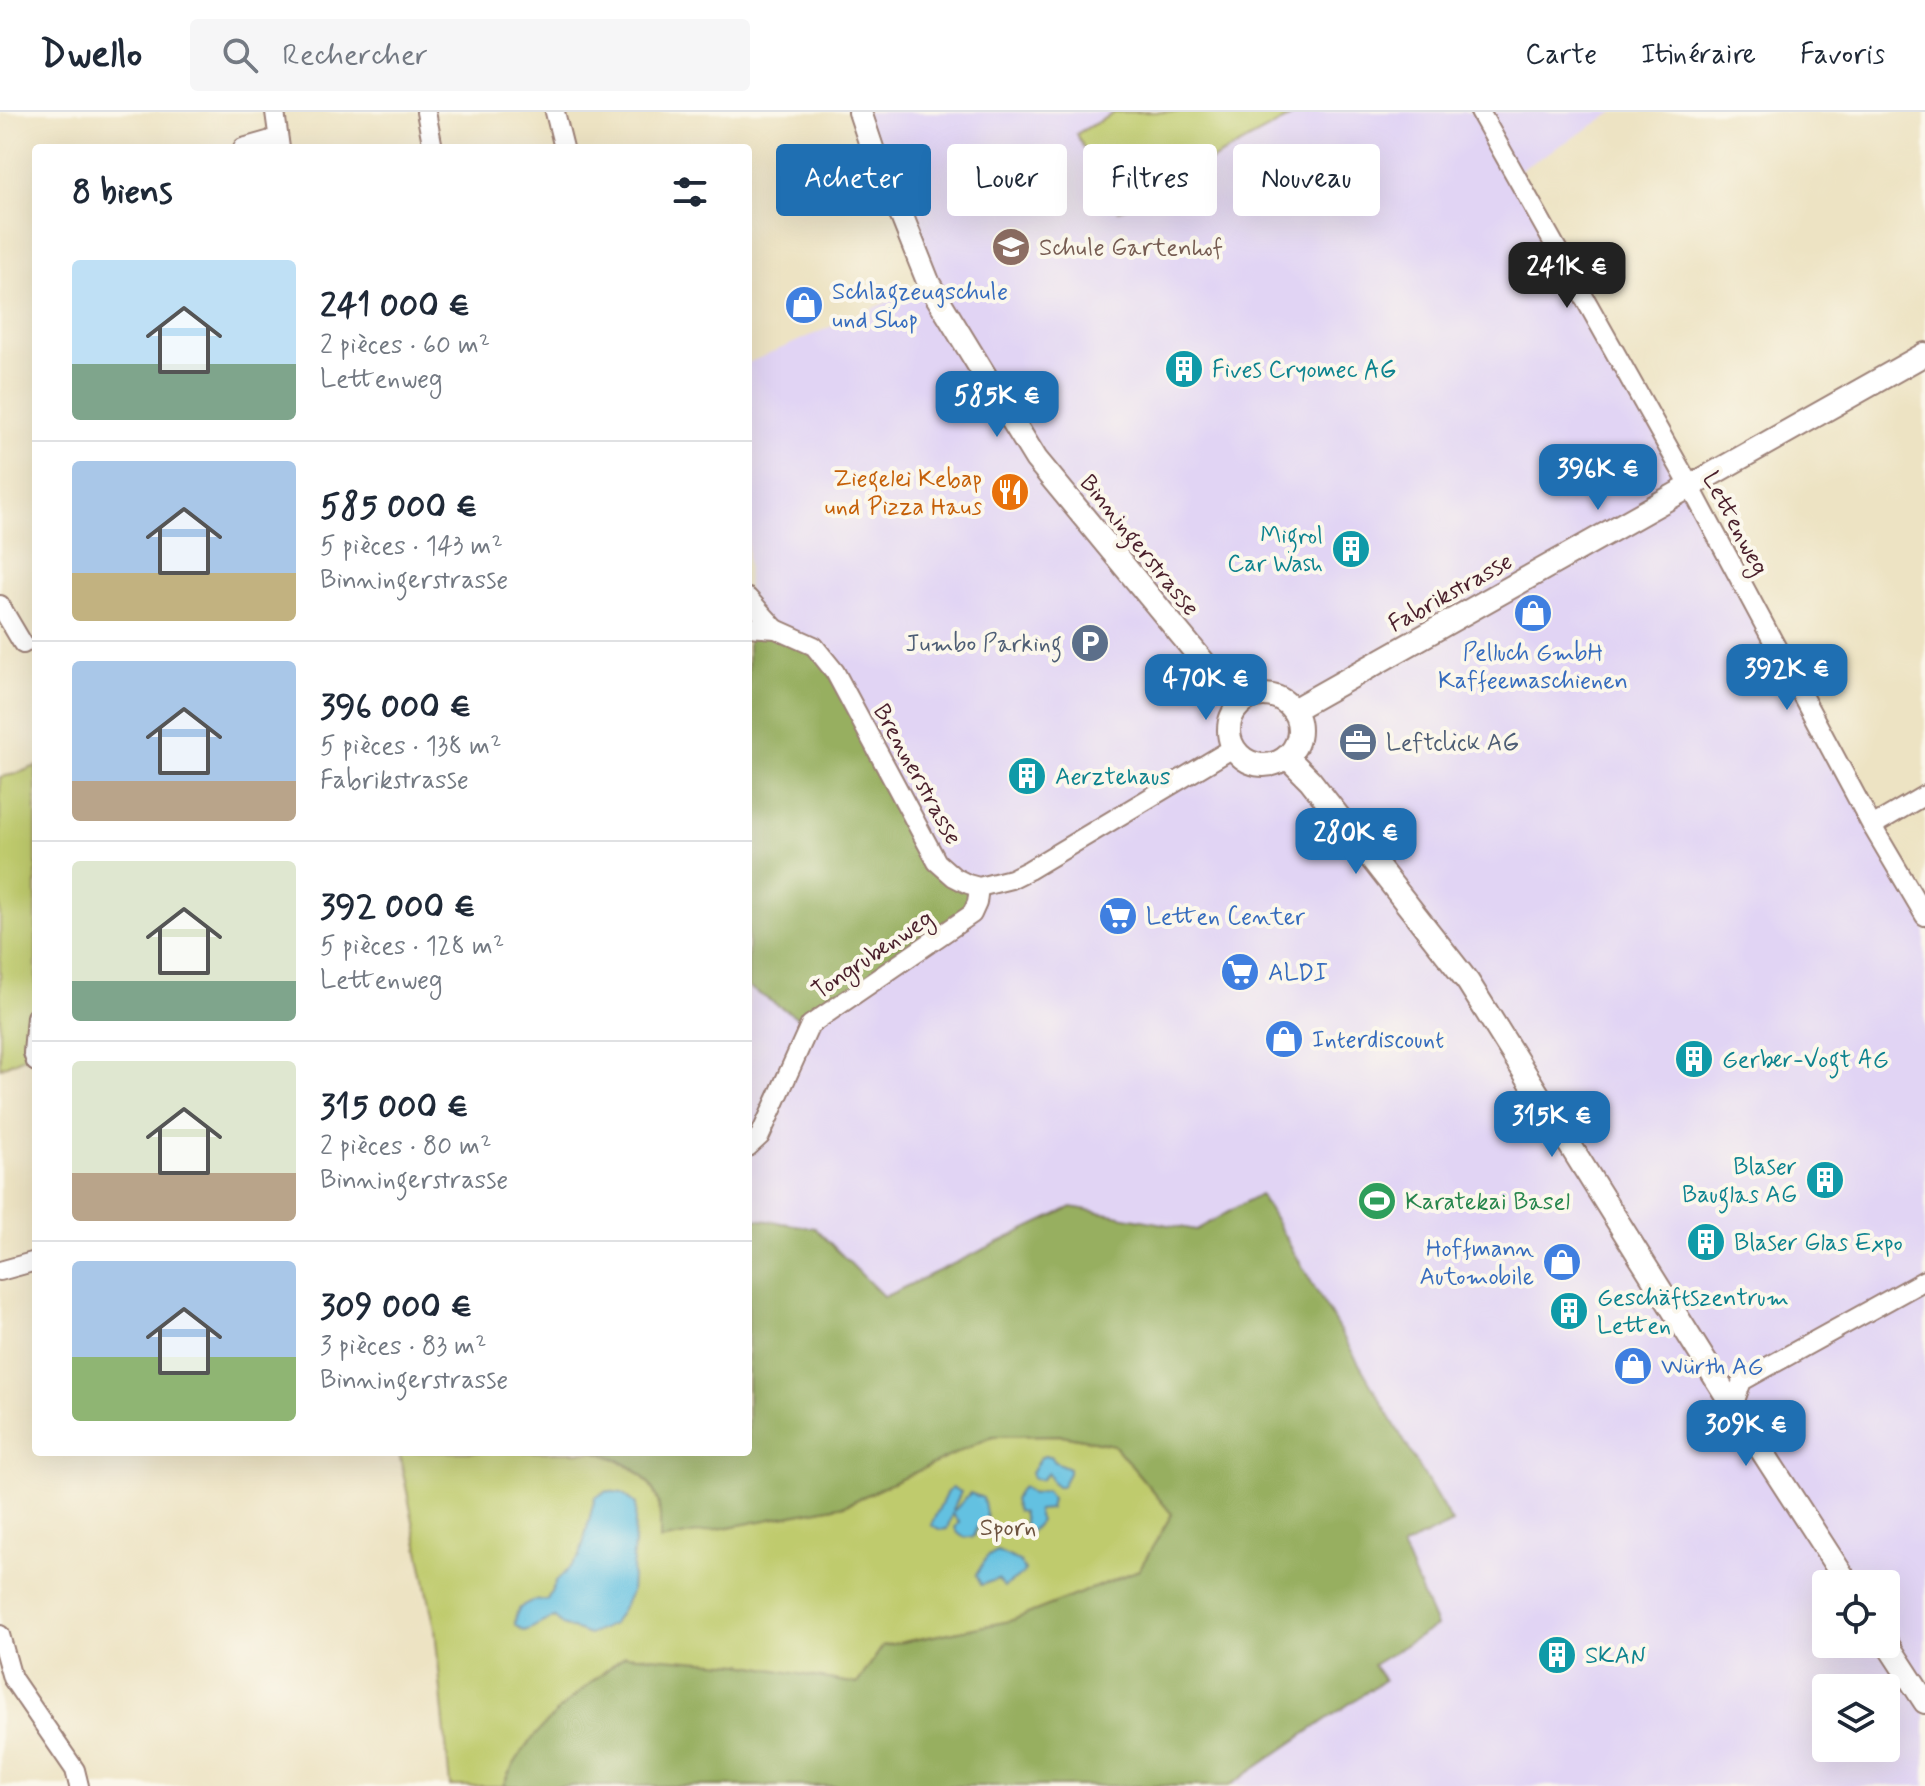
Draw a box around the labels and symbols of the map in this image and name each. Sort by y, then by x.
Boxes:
school or university icon: Schule Gartenhof [990,226,1032,268]
place label: Schule Gartenhof [1039,233,1223,264]
pin: 241K € [1502,242,1632,310]
place label: Schlagzeugschule und Shop [832,277,1008,336]
shop icon: Schlagzeugschule und Shop [783,284,825,326]
building icon: Fives Cryomec AG [1163,348,1205,390]
place label: Fives Cryomec AG [1212,355,1396,386]
pin: 585K € [932,371,1062,439]
pin: 396K € [1533,444,1663,512]
place label: Ziegelei Kebap und Pizza Haus [825,464,982,523]
street label: Lettenweg [1693,467,1775,582]
street label: Binningerstrasse [1070,469,1206,625]
restaurant icon: Ziegelei Kebap und Pizza Haus [989,471,1031,513]
place label: Migrol Car Wash [1227,521,1323,580]
building icon: Migrol Car Wash [1330,528,1372,570]
street label: Fabrikstrasse [1383,546,1518,640]
shop icon: Pelluch GmbH Kaffeemaschienen [1512,592,1554,634]
parking icon: Jumbo Parking [1069,622,1111,664]
place label: Jumbo Parking [906,629,1062,663]
place label: Pelluch GmbH Kaffeemaschienen [1438,638,1628,697]
pin: 392K € [1722,644,1852,712]
pin: 470K € [1141,654,1271,722]
street label: Brennerstrasse [865,699,968,851]
office icon: Leftclick AG [1337,721,1379,763]
place label: Leftclick AG [1386,728,1519,759]
building icon: Aerztehaus [1006,755,1048,797]
place label: Aerztehaus [1055,762,1171,793]
pin: 280K € [1291,808,1421,876]
supermarket icon: Letten Center [1097,895,1139,937]
place label: Letten Center [1146,902,1305,933]
street label: Tongrubenweg [806,903,941,1009]
supermarket icon: ALDI [1219,951,1261,993]
place label: ALDI [1268,958,1328,989]
shop icon: Interdiscount [1263,1018,1305,1060]
place label: Interdiscount [1312,1025,1444,1056]
building icon: Gerber-Vogt AG [1673,1038,1715,1080]
place label: Gerber-Vogt AG [1722,1045,1889,1079]
pin: 315K € [1487,1091,1617,1159]
place label: Blaser Bauglas AG [1682,1152,1797,1214]
building icon: Blaser Bauglas AG [1804,1159,1846,1201]
sports icon: Karatekai Basel [1356,1180,1398,1222]
place label: Karatekai Basel [1405,1187,1570,1218]
building icon: Blaser Glas Expo [1685,1221,1727,1263]
place label: Blaser Glas Expo [1734,1228,1903,1259]
place label: Hoffmann Automobile [1419,1234,1534,1293]
shop icon: Hoffmann Automobile [1541,1241,1583,1283]
place label: Geschäftszentrum Letten [1597,1283,1789,1342]
building icon: Geschäftszentrum Letten [1548,1290,1590,1332]
shop icon: Würth AG [1612,1345,1654,1387]
place label: Würth AG [1661,1352,1763,1383]
pin: 309K € [1681,1400,1811,1468]
park label: Sporn [980,1513,1036,1544]
building icon: SKAN [1536,1634,1578,1676]
place label: SKAN [1585,1641,1646,1672]

